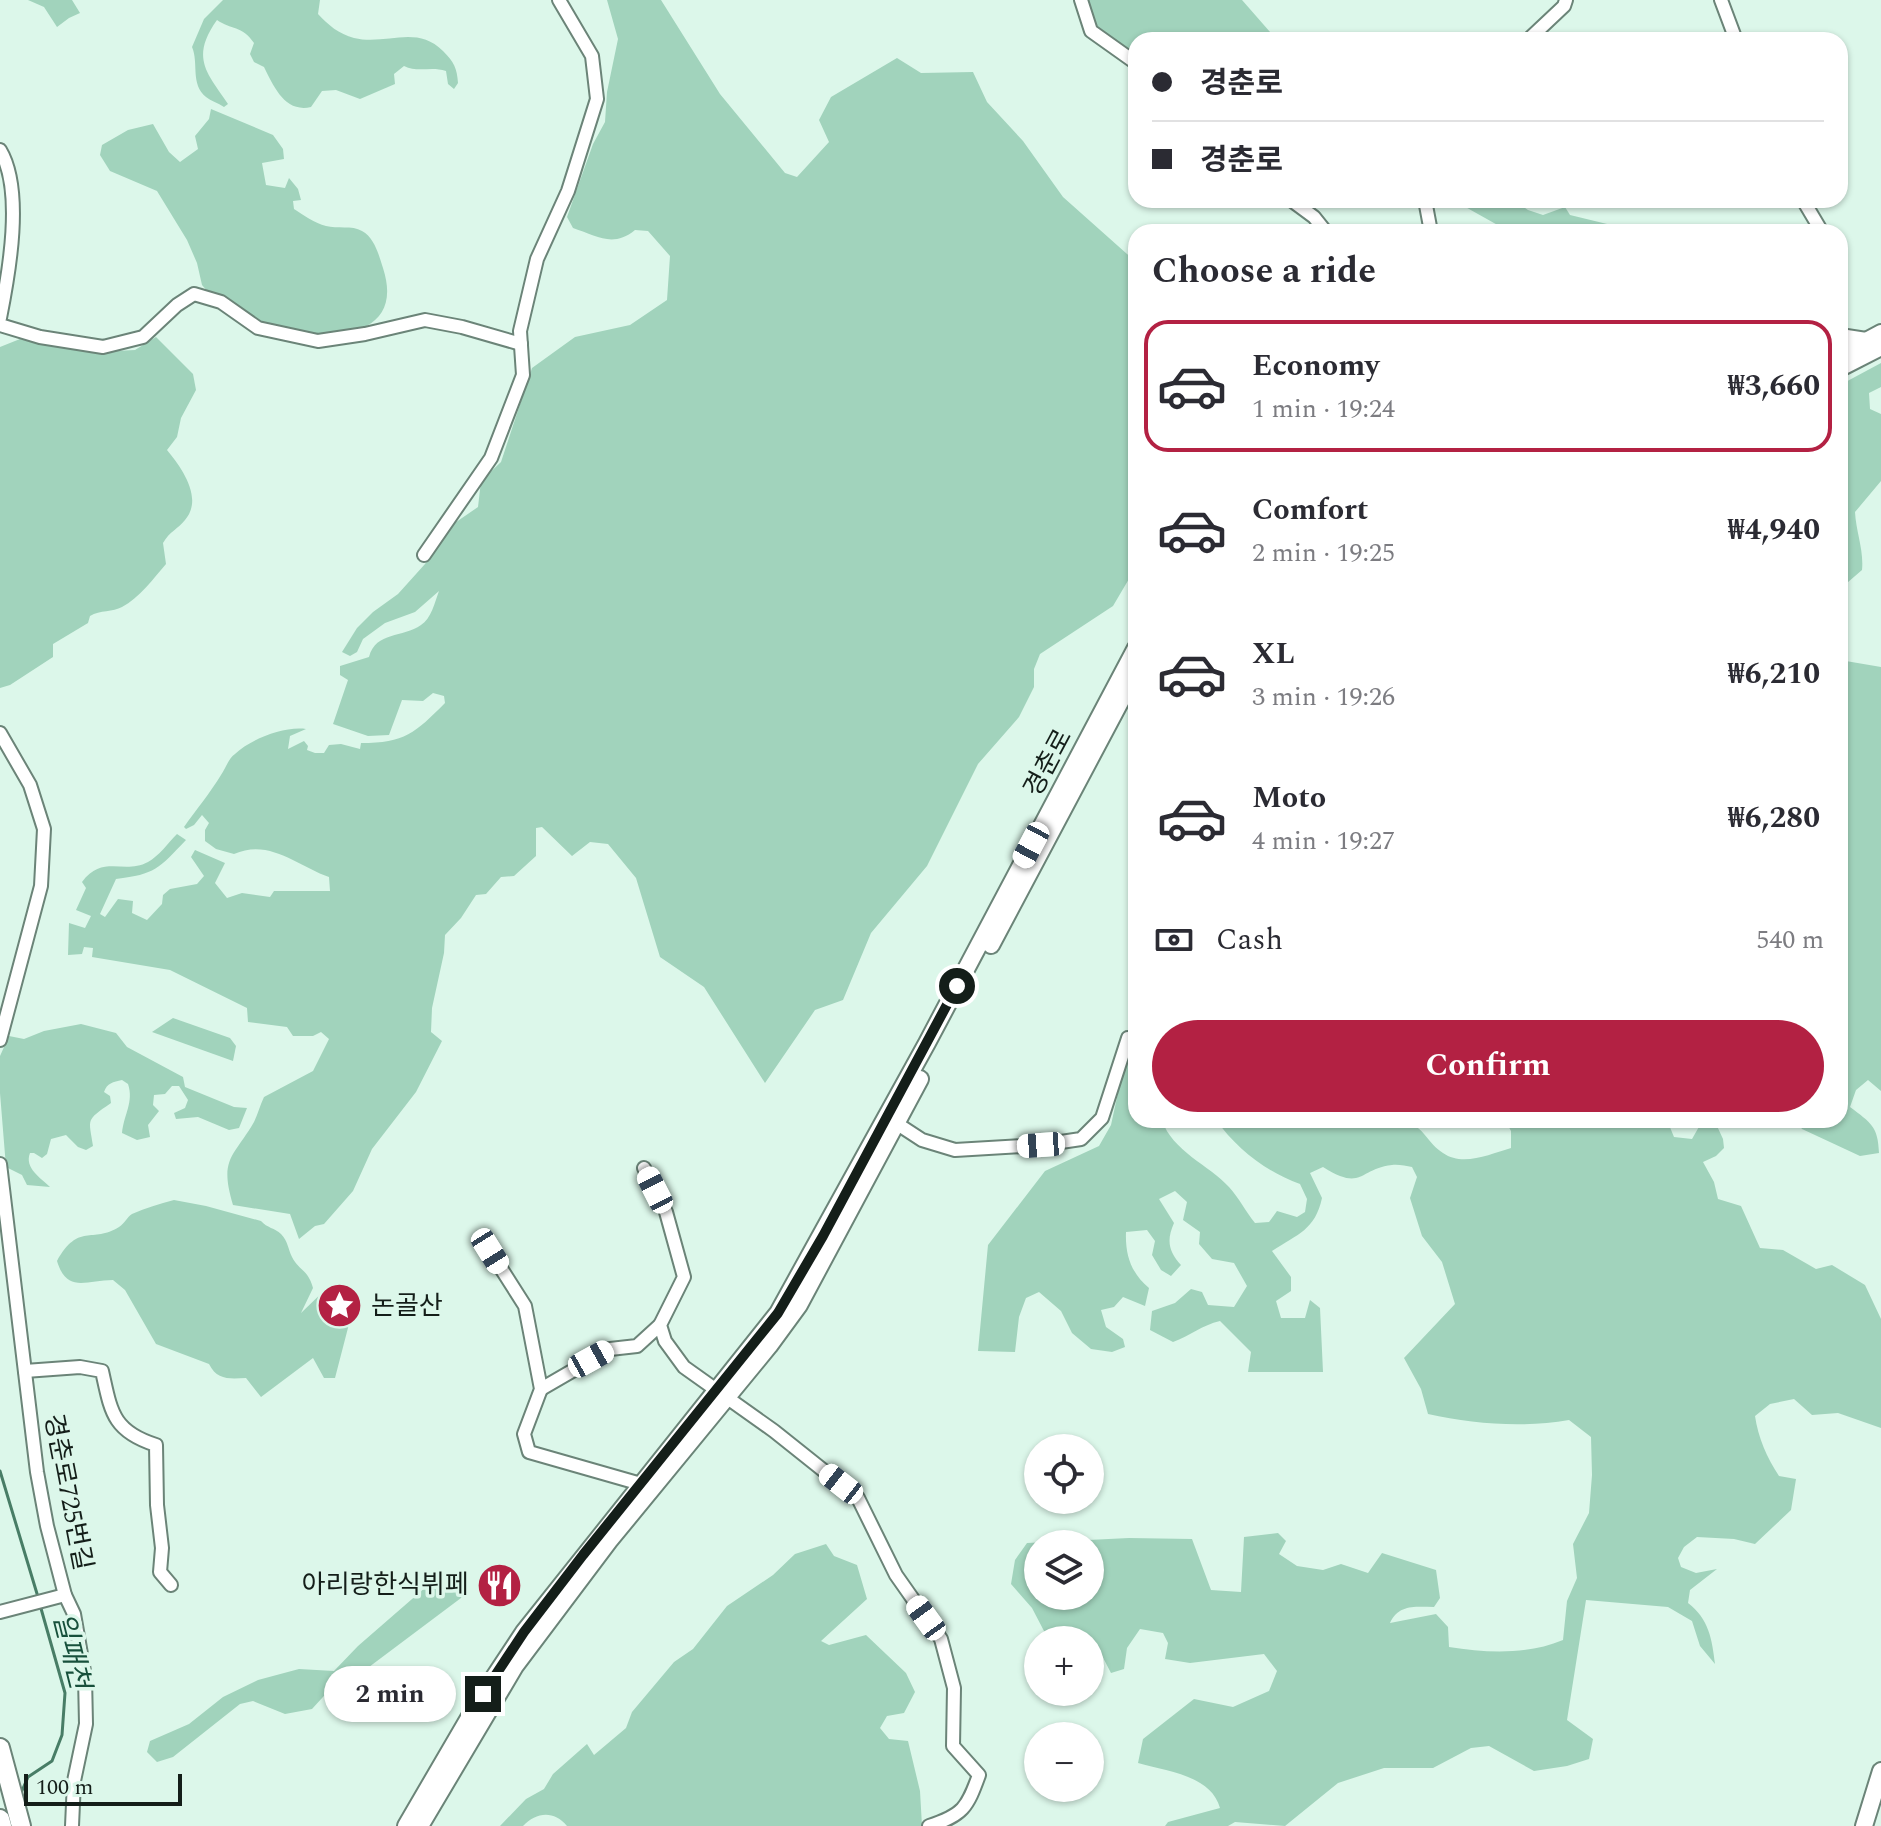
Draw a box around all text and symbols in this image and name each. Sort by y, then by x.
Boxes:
text: 경춘로 [1200,61,1283,107]
text: 경춘로 [1200,138,1283,184]
text: Choose a ride [1152,244,1376,299]
text: Economy [1252,343,1379,389]
icon: car [1156,350,1228,422]
text: ₩3,660 [1728,363,1820,409]
text: 1 min · 19:24 [1252,389,1395,429]
text: Comfort [1252,487,1368,533]
icon: car [1156,494,1228,566]
text: ₩4,940 [1728,507,1820,553]
text: 2 min · 19:25 [1252,533,1395,573]
text: XL [1252,631,1295,677]
icon: car [1156,638,1228,710]
text: ₩6,210 [1728,651,1820,697]
text: 3 min · 19:26 [1252,677,1395,717]
street label: 경춘로 [1013,722,1083,804]
text: Moto [1252,775,1326,821]
icon: car [1156,782,1228,854]
text: ₩6,280 [1728,795,1820,841]
car [1009,818,1053,872]
text: 4 min · 19:27 [1252,821,1395,861]
text: Cash [1216,917,1283,963]
icon: cash [1152,918,1196,962]
text: 540 m [1756,920,1824,960]
route start [939,968,975,1004]
button: Confirm [1152,1020,1824,1112]
car [1016,1131,1066,1159]
car [633,1163,677,1217]
car [467,1224,513,1278]
place icon: 논골산 [316,1282,364,1330]
place label: 논골산 [371,1286,443,1326]
car [564,1337,618,1381]
street label: 경춘로725번길 [33,1410,103,1574]
map controls [1024,1434,1104,1802]
button: locate [1024,1434,1104,1514]
car [815,1460,867,1508]
button: layers [1024,1530,1104,1610]
restaurant icon: 아리랑한식뷔페 [476,1561,524,1609]
place label: 아리랑한식뷔페 [302,1565,469,1605]
car [902,1592,950,1644]
water label: 일패천 [41,1608,102,1697]
button: + [1024,1626,1104,1706]
callout: 2 min [323,1666,455,1722]
text: 2 min [355,1674,425,1714]
route end [465,1676,501,1712]
button: − [1024,1722,1104,1802]
scale bar [24,1770,182,1806]
text: 100 m [36,1771,93,1804]

